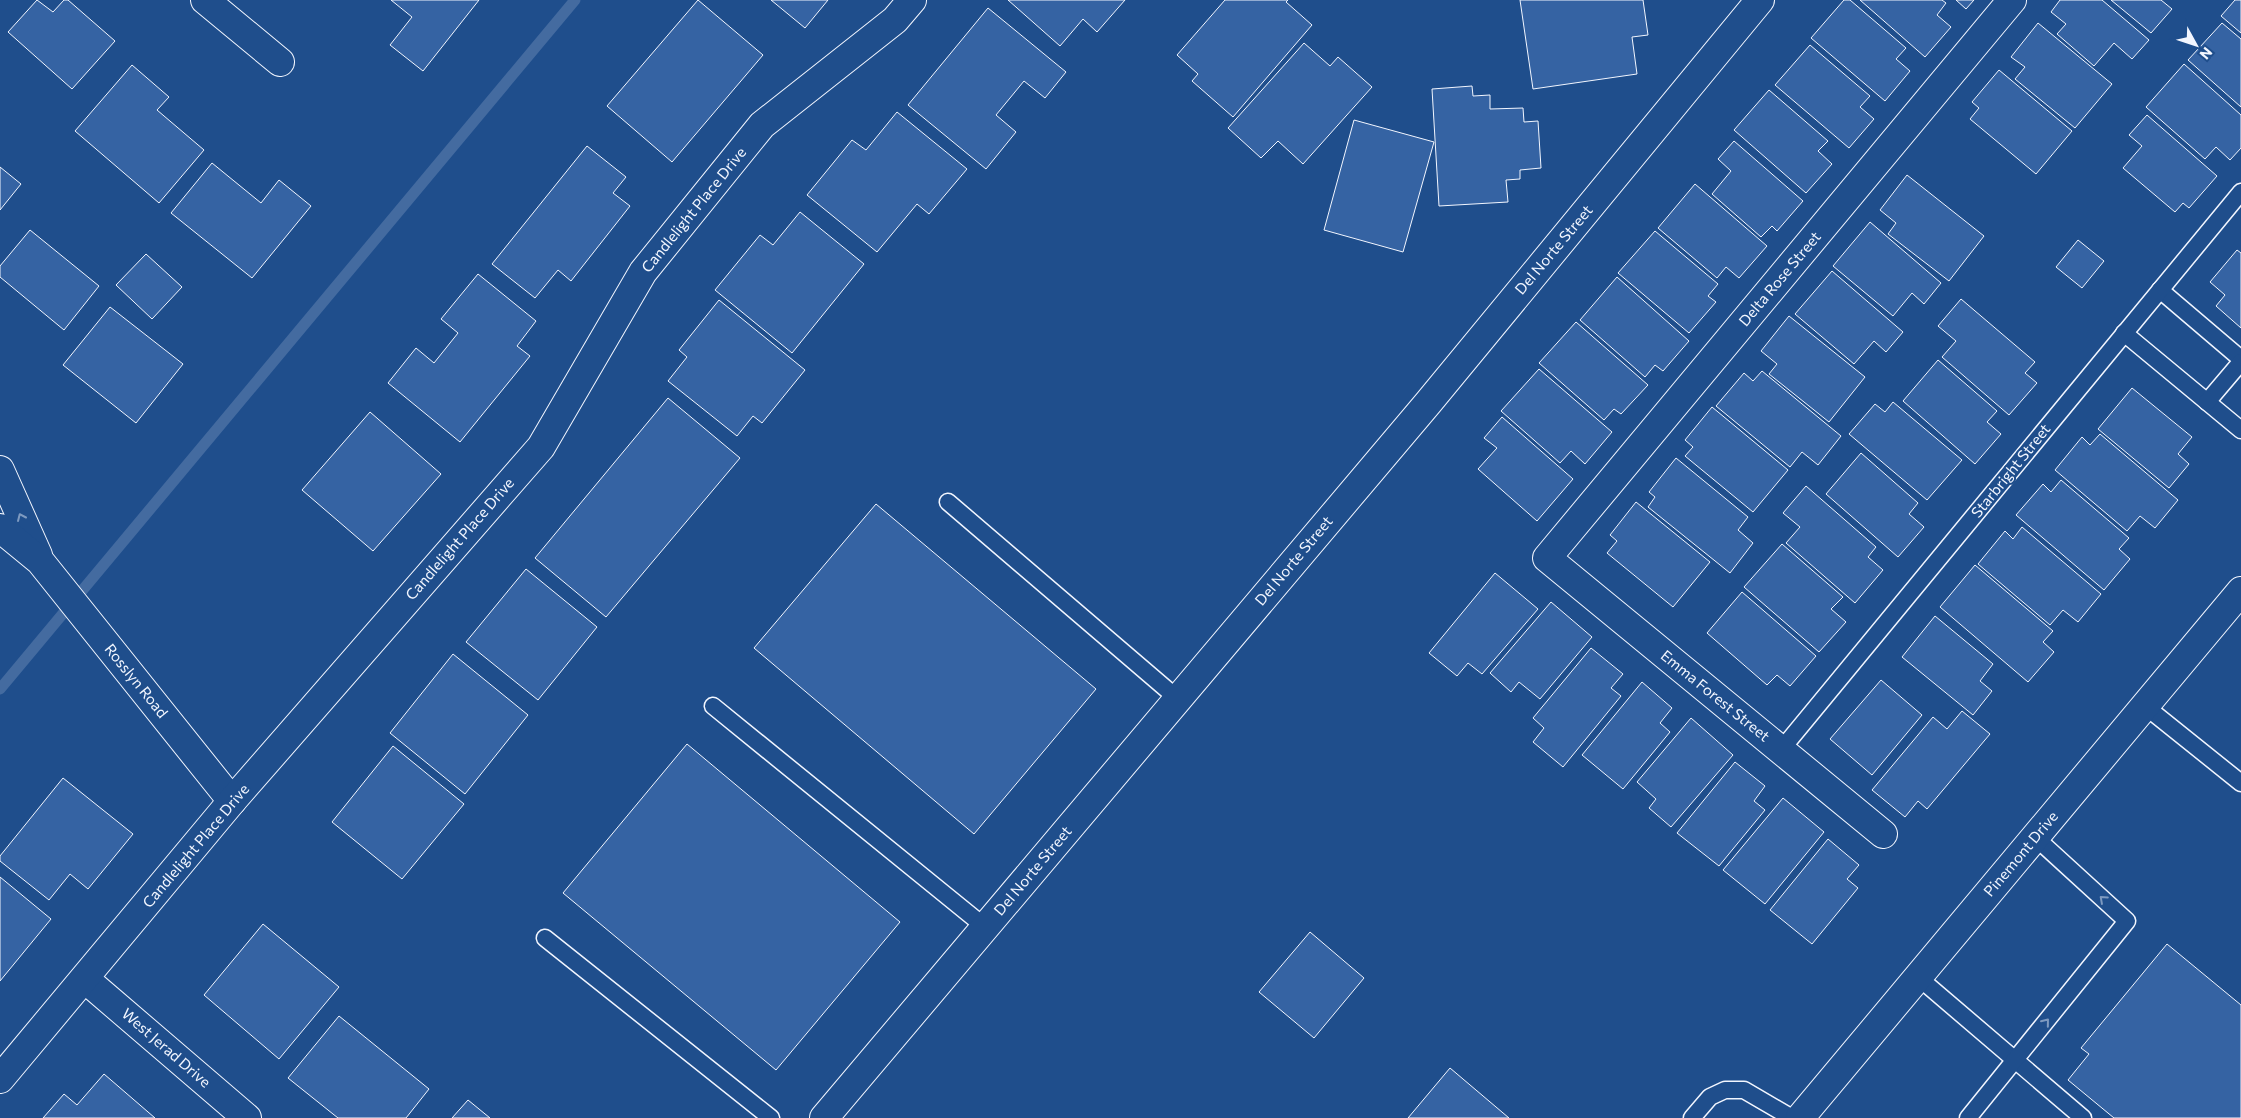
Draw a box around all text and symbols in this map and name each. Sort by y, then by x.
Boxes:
north arrow [2171,20,2221,70]
text: N [2196,44,2216,63]
street label: Candlelight Place Drive [637,143,749,276]
street label: Del Norte Street [1511,201,1596,298]
street label: Delta Rose Street [1734,227,1824,329]
street label: Starbright Street [1967,420,2054,521]
street label: Candlelight Place Drive [401,474,517,603]
street label: Del Norte Street [1251,512,1336,609]
one-way arrow [16,513,27,522]
street label: Rosslyn Road [101,640,172,721]
street label: Emma Forest Street [1658,646,1774,745]
street label: Candlelight Place Drive [138,780,252,911]
street label: Pinemont Drive [1979,807,2061,900]
street label: Del Norte Street [990,822,1075,919]
one-way arrow [2099,896,2108,905]
street label: West Jerad Drive [119,1004,215,1091]
one-way arrow [2040,1019,2048,1028]

